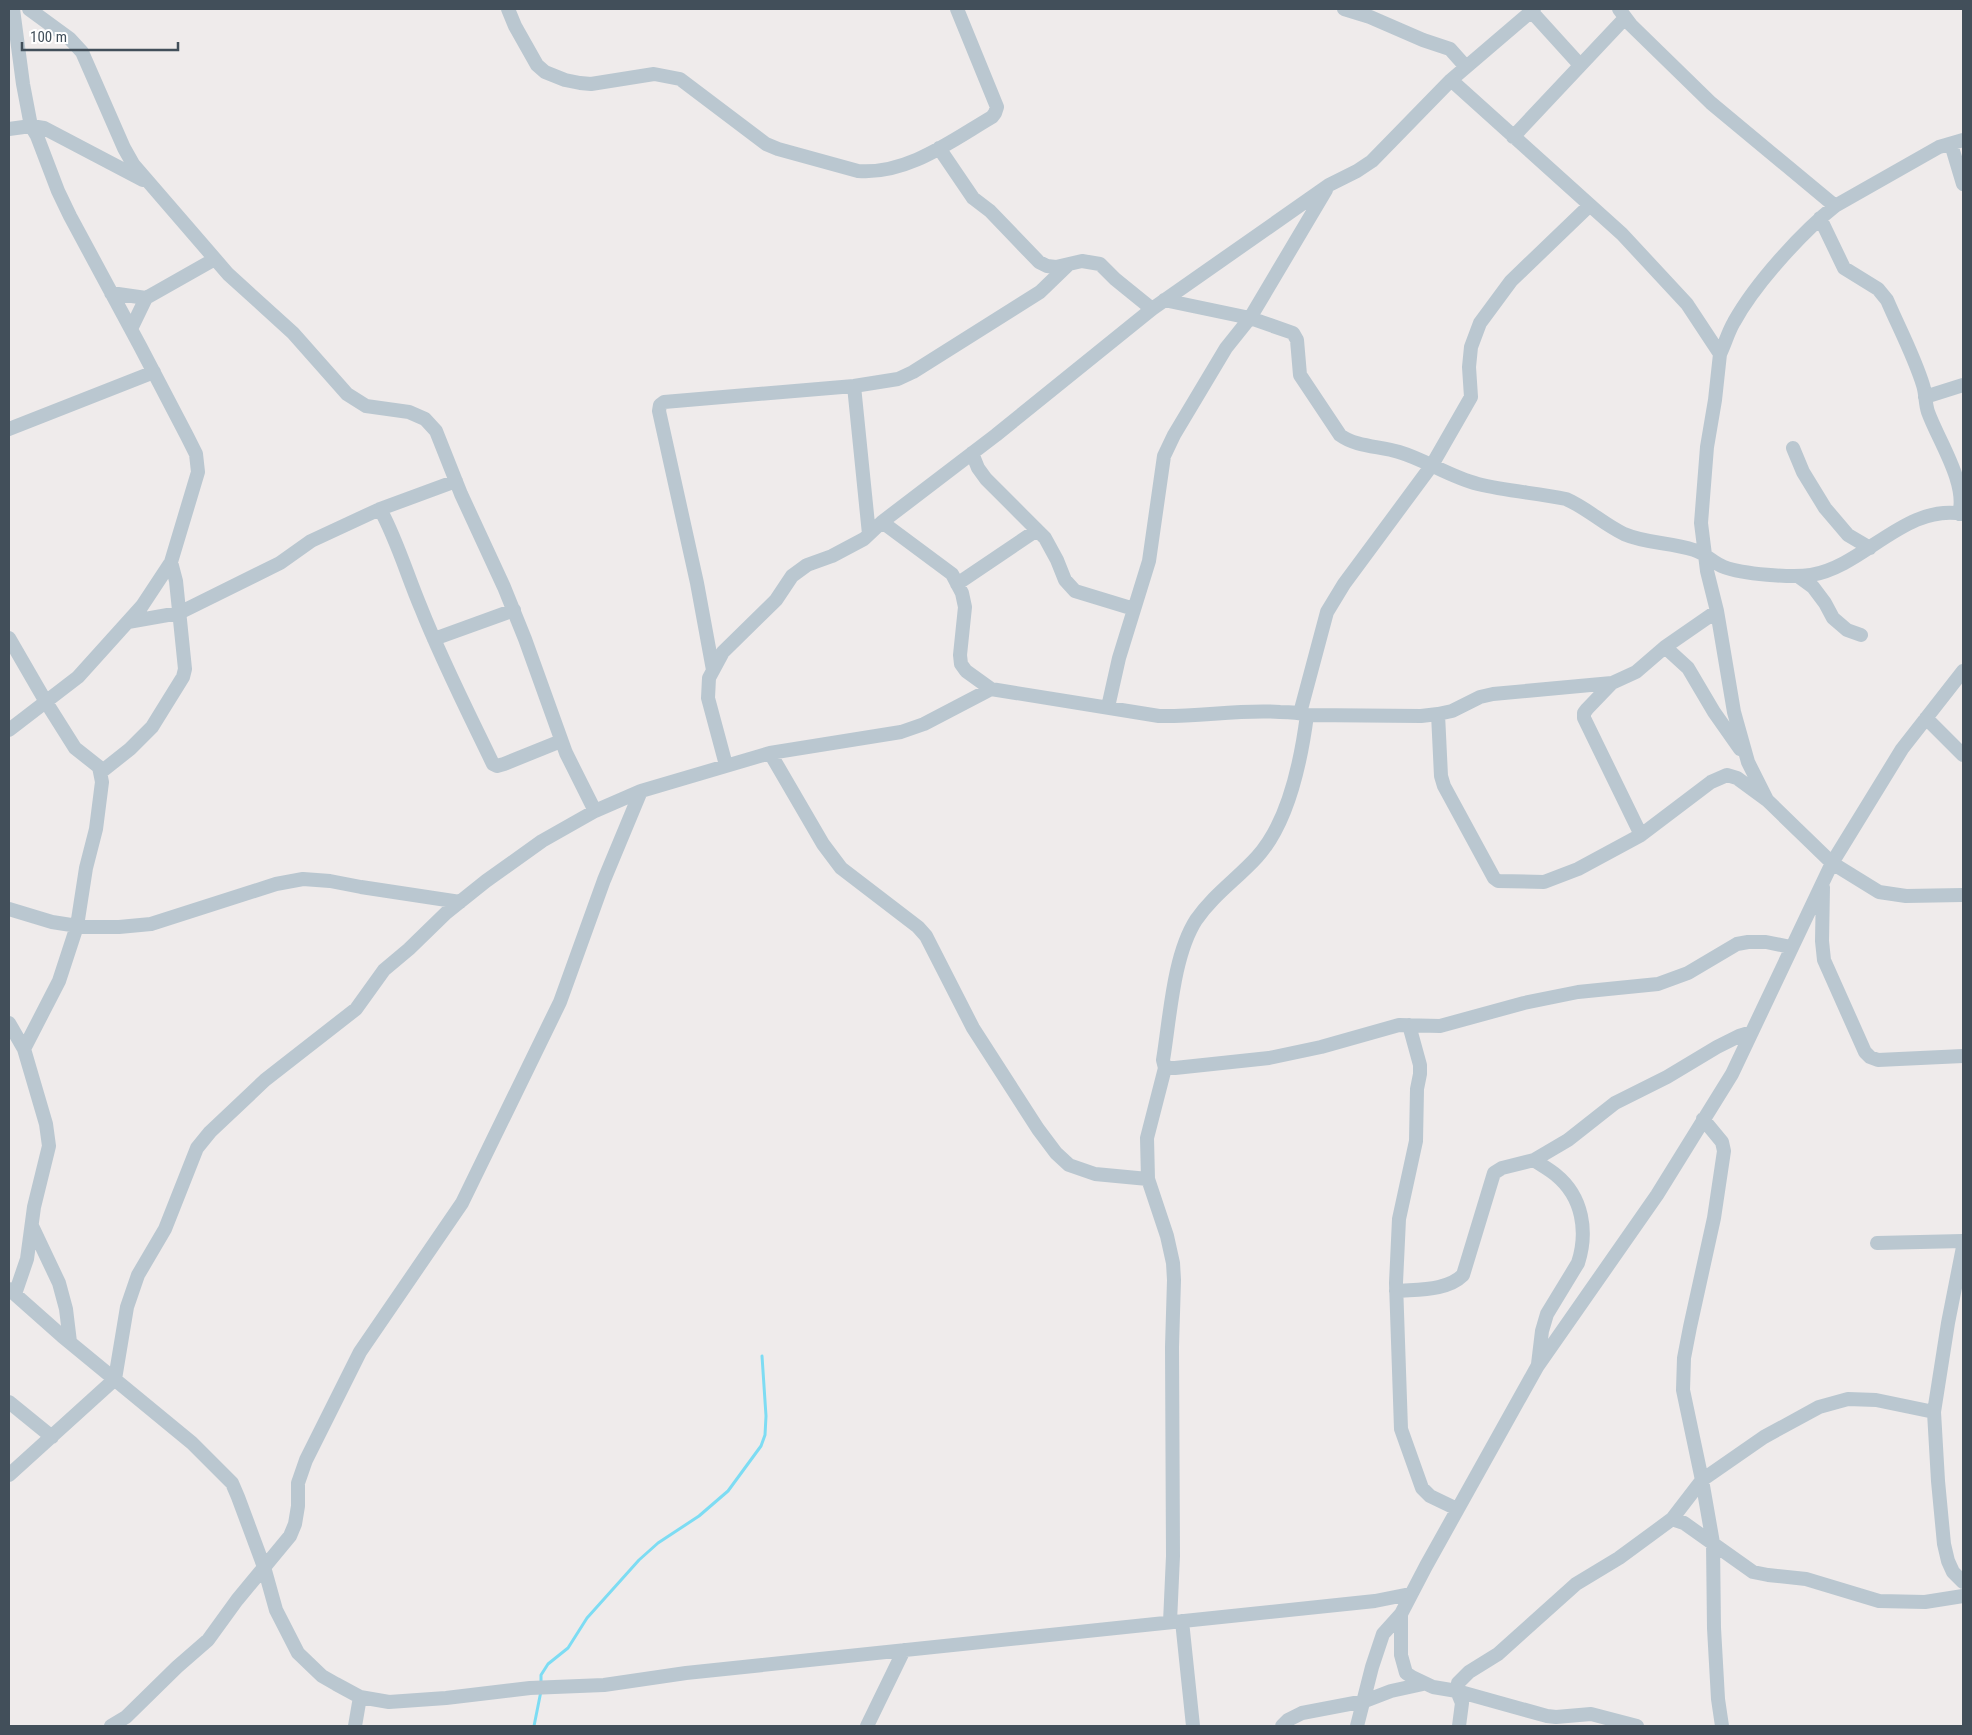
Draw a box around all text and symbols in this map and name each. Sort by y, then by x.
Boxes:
scale bar [22,20,179,52]
text: 100 m [30,28,67,46]

